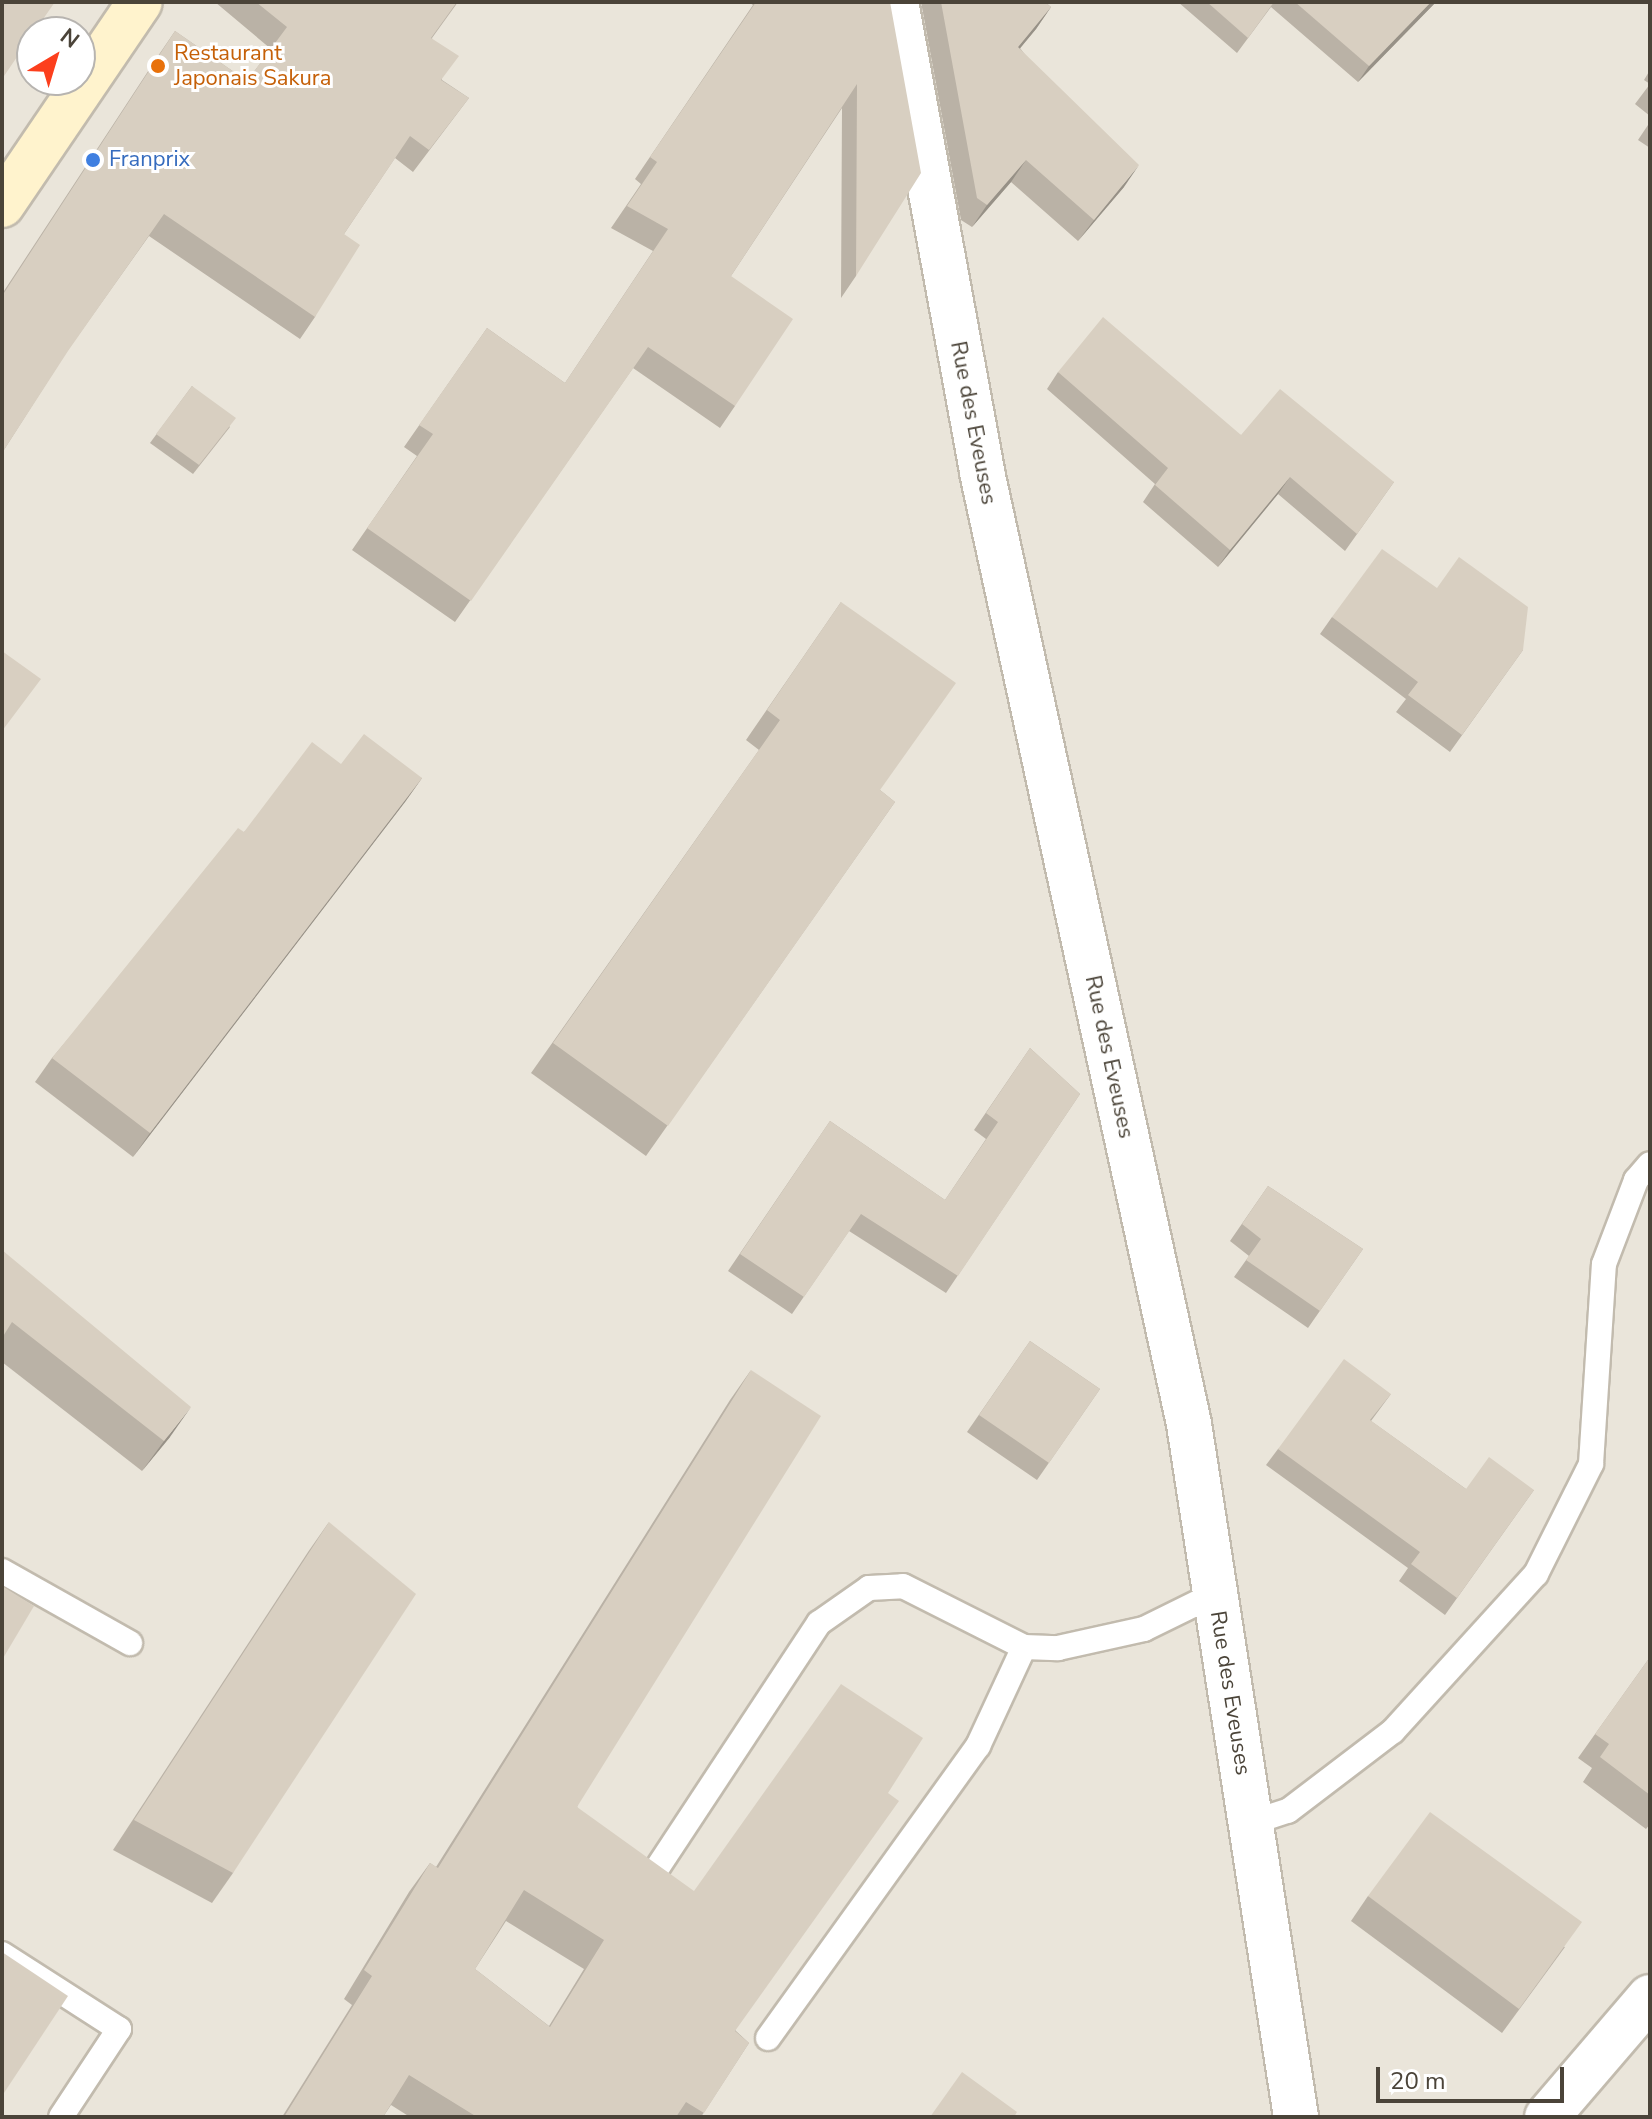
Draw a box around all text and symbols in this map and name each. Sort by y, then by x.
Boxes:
north arrow [16,16,96,96]
text: N [54,22,85,56]
place label: Restaurant Japonais Sakura [174,40,331,92]
marker: Restaurant Japonais Sakura [149,57,167,75]
place label: Franprix [109,147,190,173]
marker: Franprix [84,151,102,169]
street label: Rue des Eveuses [944,339,1002,507]
street label: Rue des Eveuses [1079,973,1139,1141]
street label: Rue des Eveuses [1204,1609,1256,1777]
scale bar [1380,2051,1568,2101]
text: 20 m [1390,2065,1446,2097]

